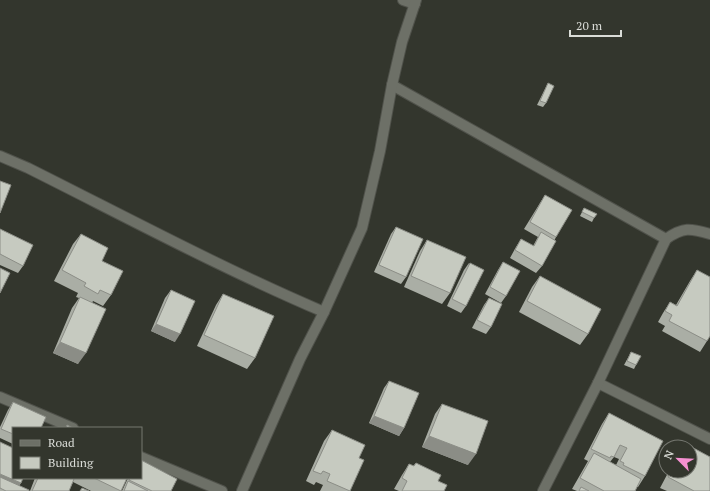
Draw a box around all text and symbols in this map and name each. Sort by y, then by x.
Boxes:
scale bar [570,12,621,38]
text: 20 m [576,18,603,33]
legend [12,427,142,479]
text: Road [48,435,75,450]
north arrow [658,439,698,479]
text: N [661,448,677,462]
text: Building [48,455,94,470]

